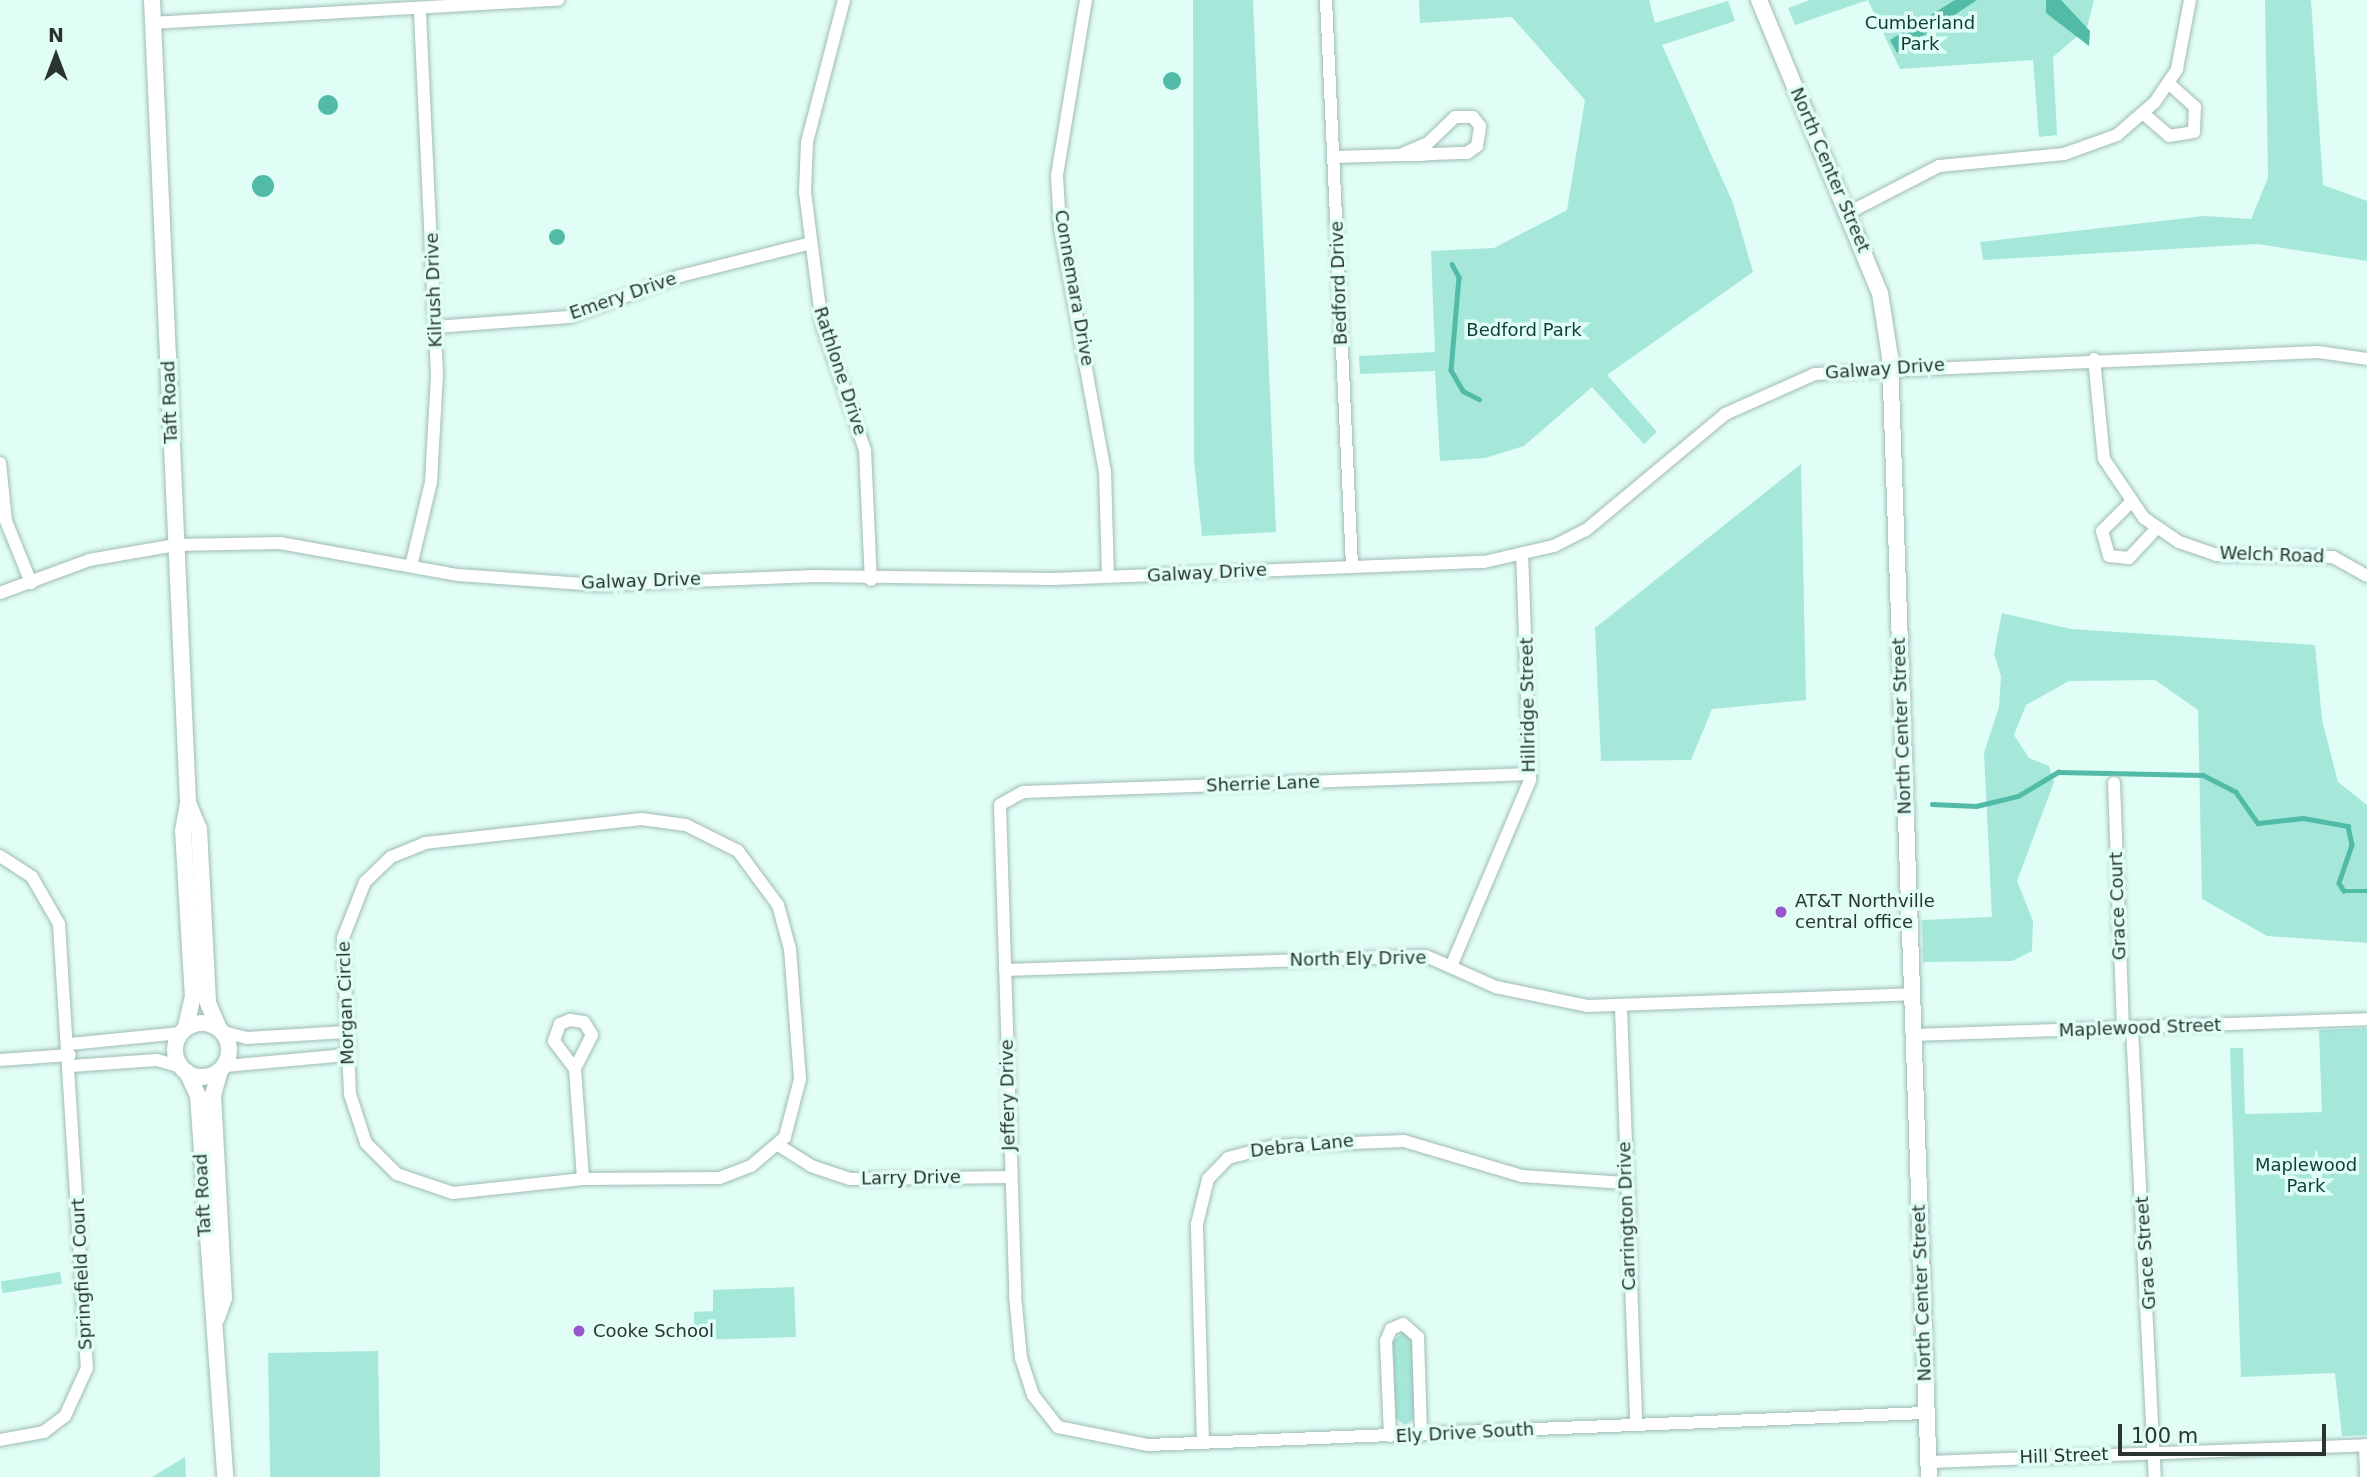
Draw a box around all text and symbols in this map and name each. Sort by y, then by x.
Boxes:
park label: Cumberland Park [1865,13,1975,56]
north arrow [21,21,91,91]
text: N [48,24,64,46]
street label: North Center Street [1785,84,1875,256]
street label: Connemara Drive [1050,208,1098,368]
street label: Bedford Drive [1326,220,1352,346]
street label: Kilrush Drive [421,232,447,348]
street label: Emery Drive [567,268,679,324]
street label: Rathlone Drive [809,304,871,438]
park label: Bedford Park [1466,319,1582,341]
street label: Galway Drive [1824,354,1946,384]
street label: Taft Road [158,360,182,444]
street label: Welch Road [2219,542,2325,568]
street label: Galway Drive [1146,559,1268,587]
street label: Galway Drive [581,568,701,594]
street label: Hillridge Street [1516,637,1540,773]
street label: North Center Street [1888,637,1916,815]
street label: Sherrie Lane [1206,771,1320,797]
street label: Grace Court [2105,851,2131,961]
place label: AT&T Northville central office [1795,891,1935,934]
marker: AT&T Northville central office [1773,904,1789,920]
street label: Morgan Circle [333,941,359,1065]
street label: North Ely Drive [1289,947,1427,971]
street label: Maplewood Street [2058,1014,2222,1042]
street label: Jeffery Drive [996,1039,1020,1151]
street label: Debra Lane [1249,1130,1355,1162]
street label: Carrington Drive [1614,1141,1640,1291]
street label: Taft Road [190,1153,216,1237]
park label: Maplewood Park [2255,1155,2357,1198]
street label: Larry Drive [861,1166,961,1190]
street label: Grace Street [2131,1196,2161,1310]
street label: Springfield Court [67,1197,97,1351]
street label: North Center Street [1908,1204,1936,1382]
place label: Cooke School [593,1320,714,1342]
marker: Cooke School [571,1323,587,1339]
scale bar [2122,1410,2330,1454]
street label: Ely Drive South [1395,1419,1535,1447]
text: 100 m [2131,1424,2198,1448]
street label: Hill Street [2019,1444,2109,1468]

